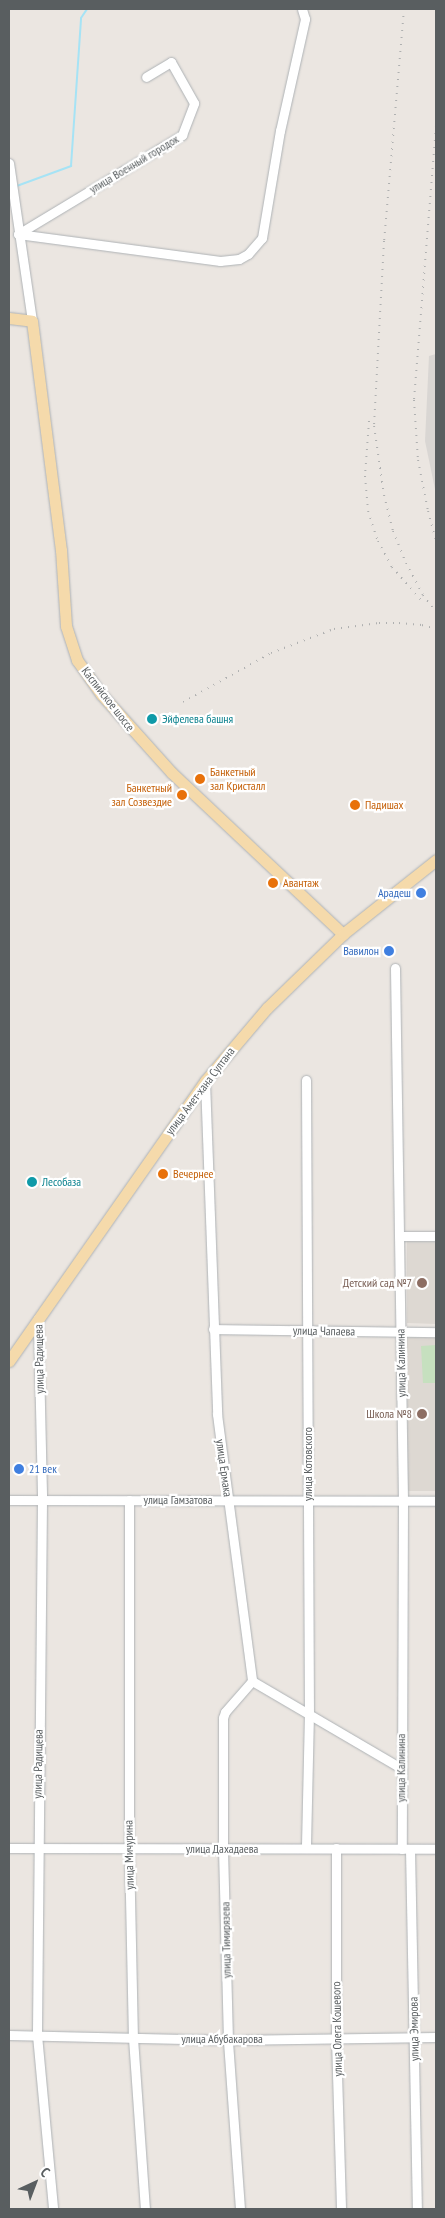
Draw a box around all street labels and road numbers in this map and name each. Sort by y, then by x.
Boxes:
street label: улица Военный городок [87,132,181,196]
street label: Каспийское шоссе [78,664,138,734]
street label: улица Амет-хана Султана [162,1044,238,1138]
street label: улица Чапаева [293,1323,355,1339]
street label: улица Радищева [31,1324,47,1394]
street label: улица Калинина [393,1329,409,1397]
street label: улица Котовского [301,1427,315,1501]
street label: улица Ермака [213,1438,235,1498]
street label: улица Гамзатова [144,1493,212,1507]
street label: улица Радищева [30,1729,46,1799]
street label: улица Калинина [394,1734,408,1802]
street label: улица Мичурина [121,1820,137,1890]
street label: улица Дахадаева [186,1842,258,1856]
street label: улица Тимирязева [218,1901,234,1979]
street label: улица Олега Кошевого [329,1981,345,2077]
street label: улица Эмирова [406,1997,422,2061]
street label: улица Абубакарова [181,2032,263,2046]

